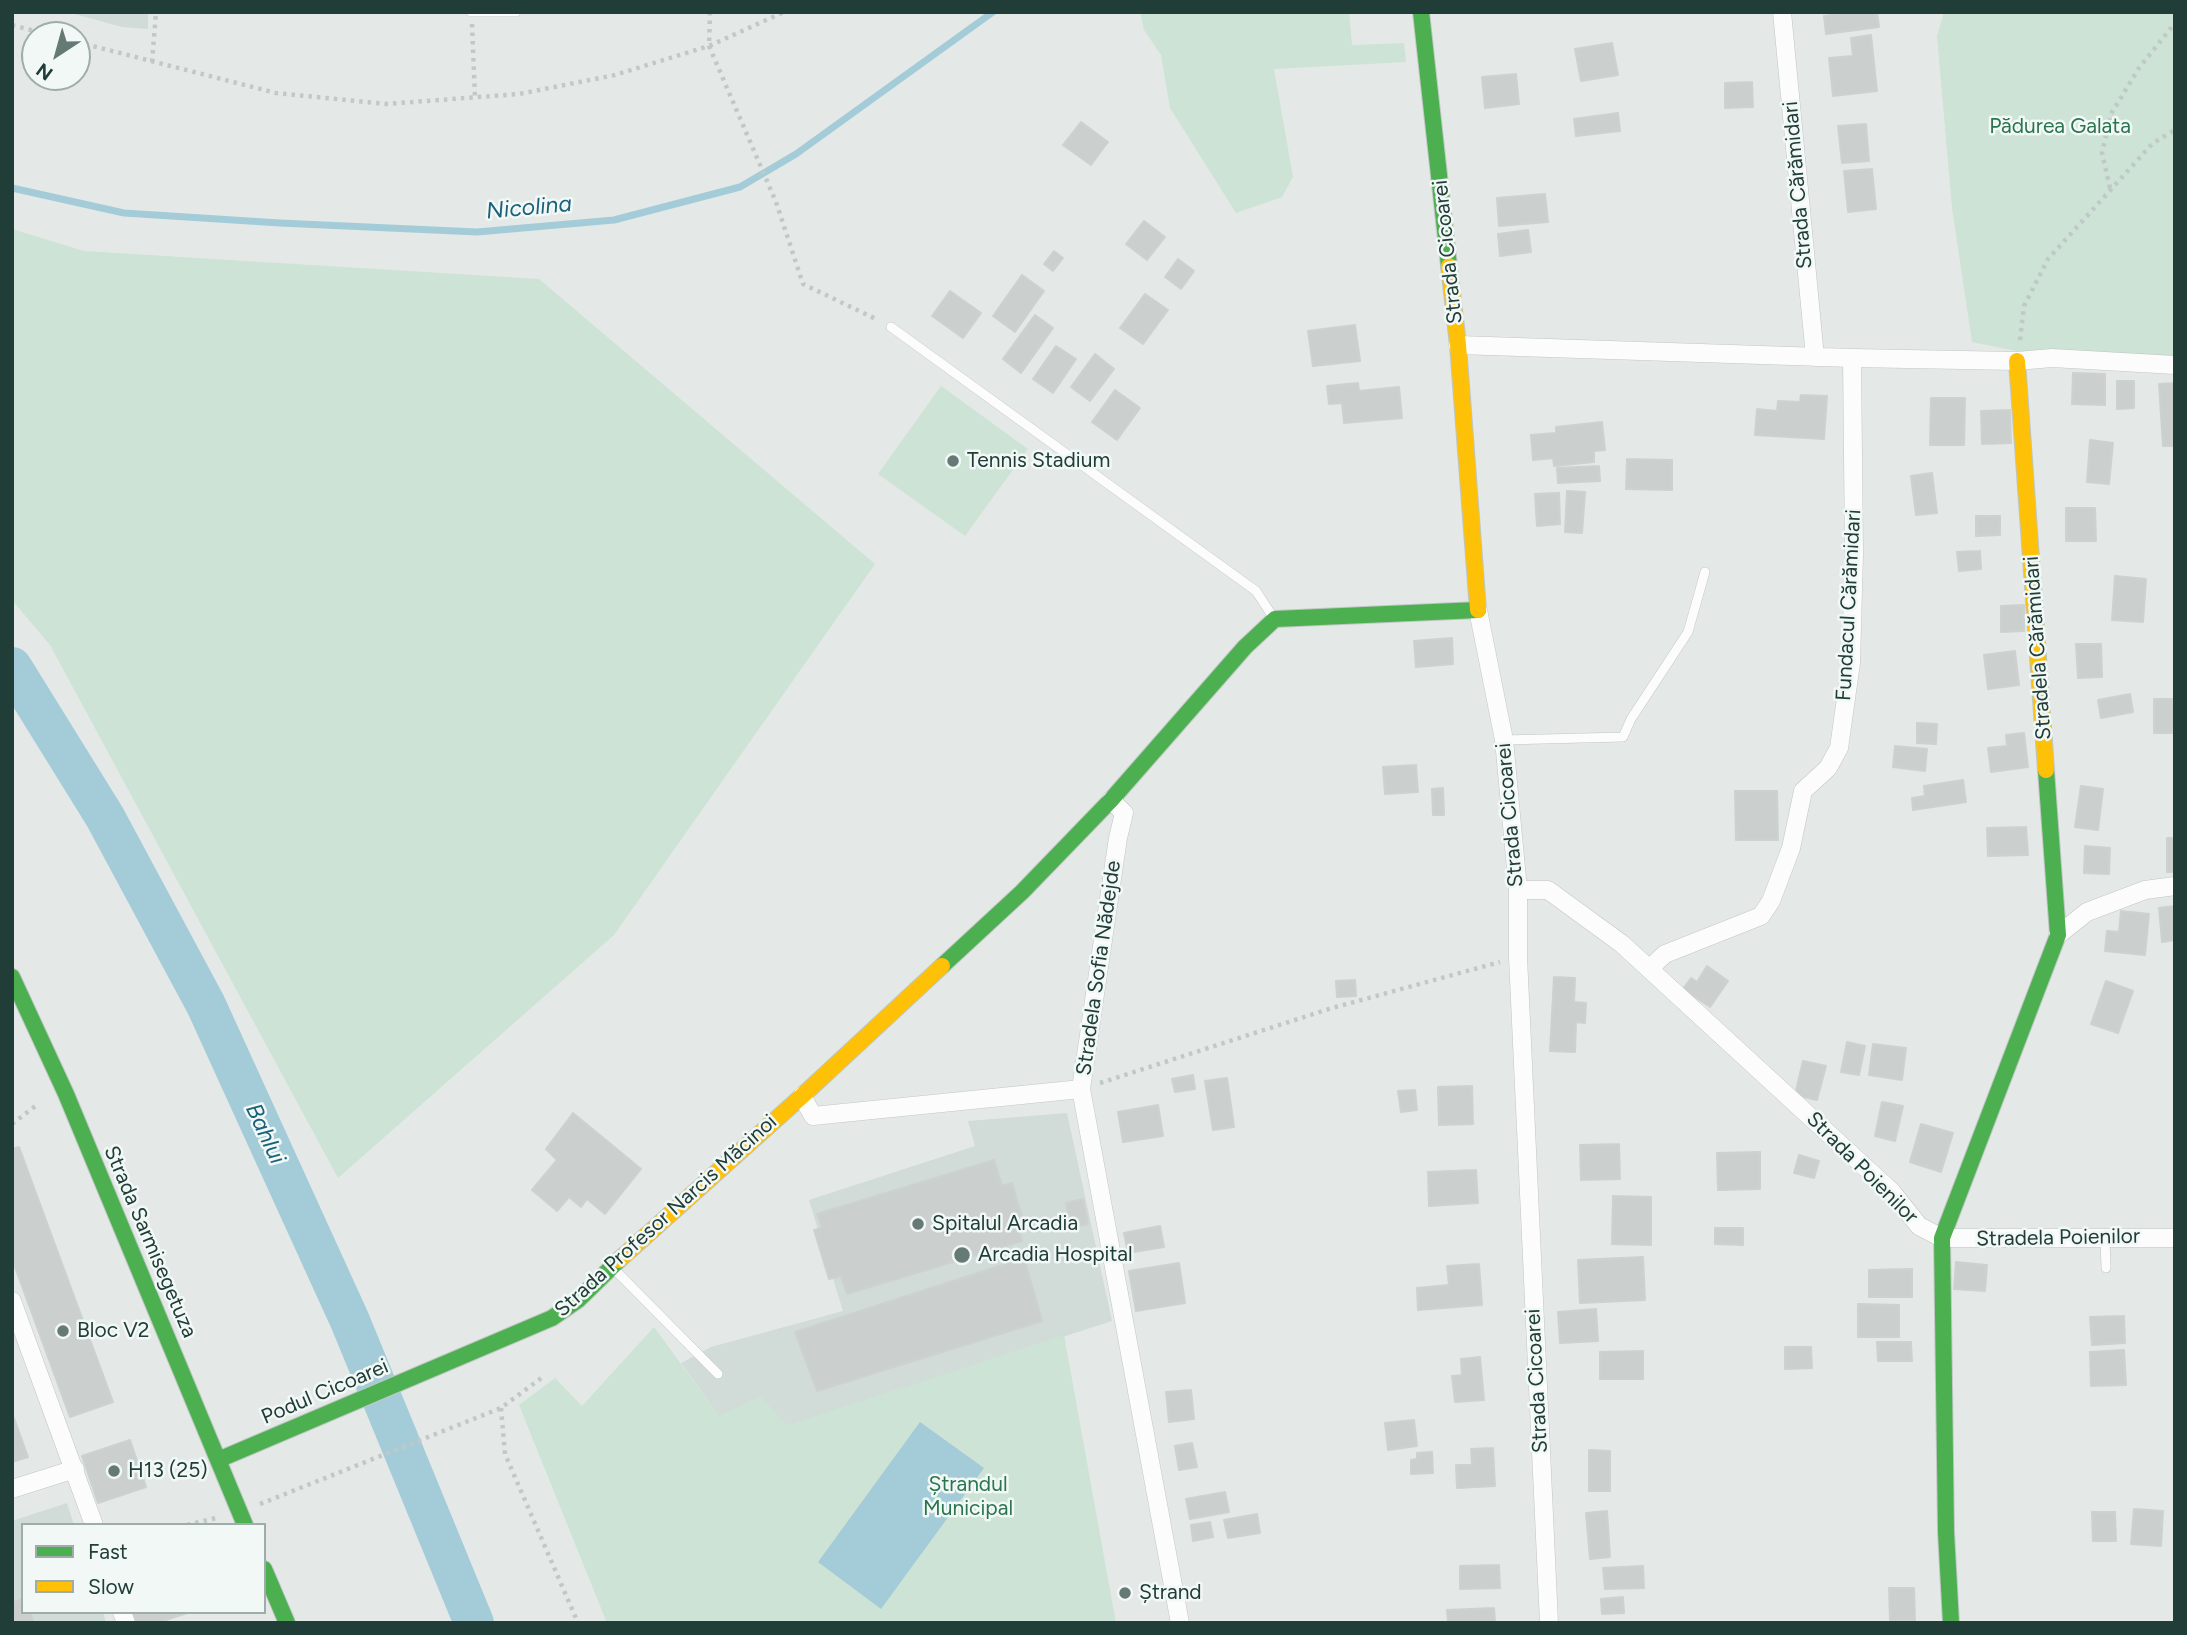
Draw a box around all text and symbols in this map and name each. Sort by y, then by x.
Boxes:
north arrow [21,21,91,91]
text: N [32,58,57,85]
street label: Strada Cărămidari [1778,100,1818,270]
park label: Pădurea Galata [1989,114,2131,140]
street label: Strada Cicoarei [1428,179,1468,325]
water label: Nicolina [485,191,573,225]
place label: Tennis Stadium [967,448,1110,474]
marker: Tennis Stadium [945,453,961,469]
street label: Fundacul Cărămidari [1831,509,1867,701]
street label: Stradela Cărămidari [2019,555,2057,741]
street label: Strada Cicoarei [1491,742,1529,888]
street label: Stradela Sofia Nădejde [1071,859,1127,1077]
water label: Bahlui [239,1099,291,1169]
street label: Strada Poienilor [1801,1107,1923,1229]
street label: Strada Profesor Narcis Măcinoi [550,1110,782,1322]
street label: Strada Sarmisegetuza [98,1142,202,1342]
place label: Spitalul Arcadia [932,1211,1078,1237]
marker: Spitalul Arcadia [910,1216,926,1232]
street label: Stradela Poienilor [1976,1224,2140,1252]
place label: Arcadia Hospital [978,1242,1133,1268]
marker: Arcadia Hospital [952,1245,972,1265]
street label: Strada Cicoarei [1521,1308,1553,1454]
place label: Bloc V2 [77,1318,149,1344]
marker: Bloc V2 [55,1323,71,1339]
street label: Podul Cicoarei [258,1354,392,1430]
place label: H13 (25) [128,1458,208,1484]
marker: H13 (25) [106,1463,122,1479]
park label: Ștrandul Municipal [923,1472,1013,1522]
legend [21,1523,266,1614]
text: Fast [88,1539,128,1564]
text: Slow [88,1574,134,1599]
place label: Ștrand [1139,1580,1202,1606]
marker: Ștrand [1117,1585,1133,1601]

